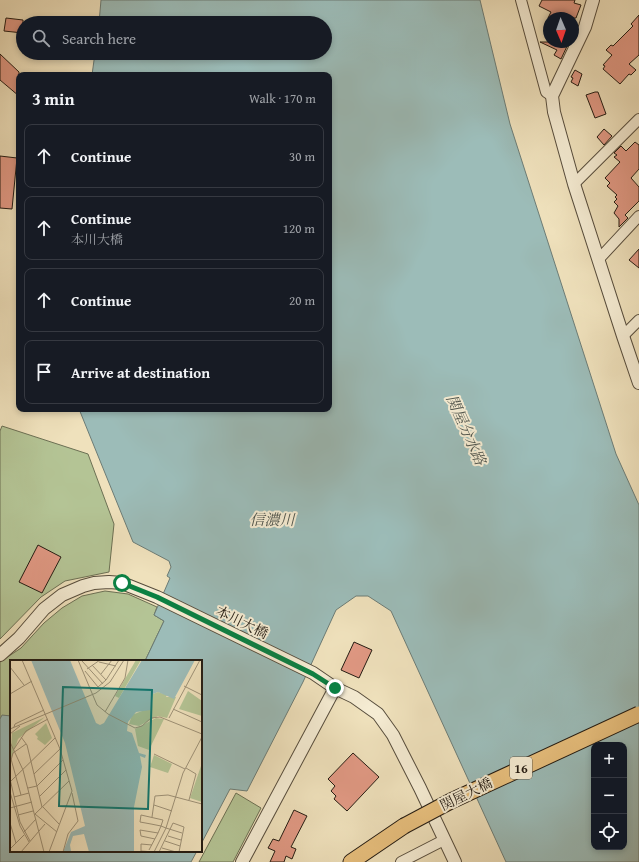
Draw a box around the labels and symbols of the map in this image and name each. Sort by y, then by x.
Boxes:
north arrow [543,12,579,48]
water label: 関屋分水路 [442,391,492,469]
water label: 信濃川 [249,509,296,530]
route start [113,574,131,592]
street label: 本川大橋 [212,601,272,643]
inset map [10,660,202,852]
route end [326,679,344,697]
road number: 16 [510,757,532,779]
street label: 関屋大橋 [436,773,496,815]

